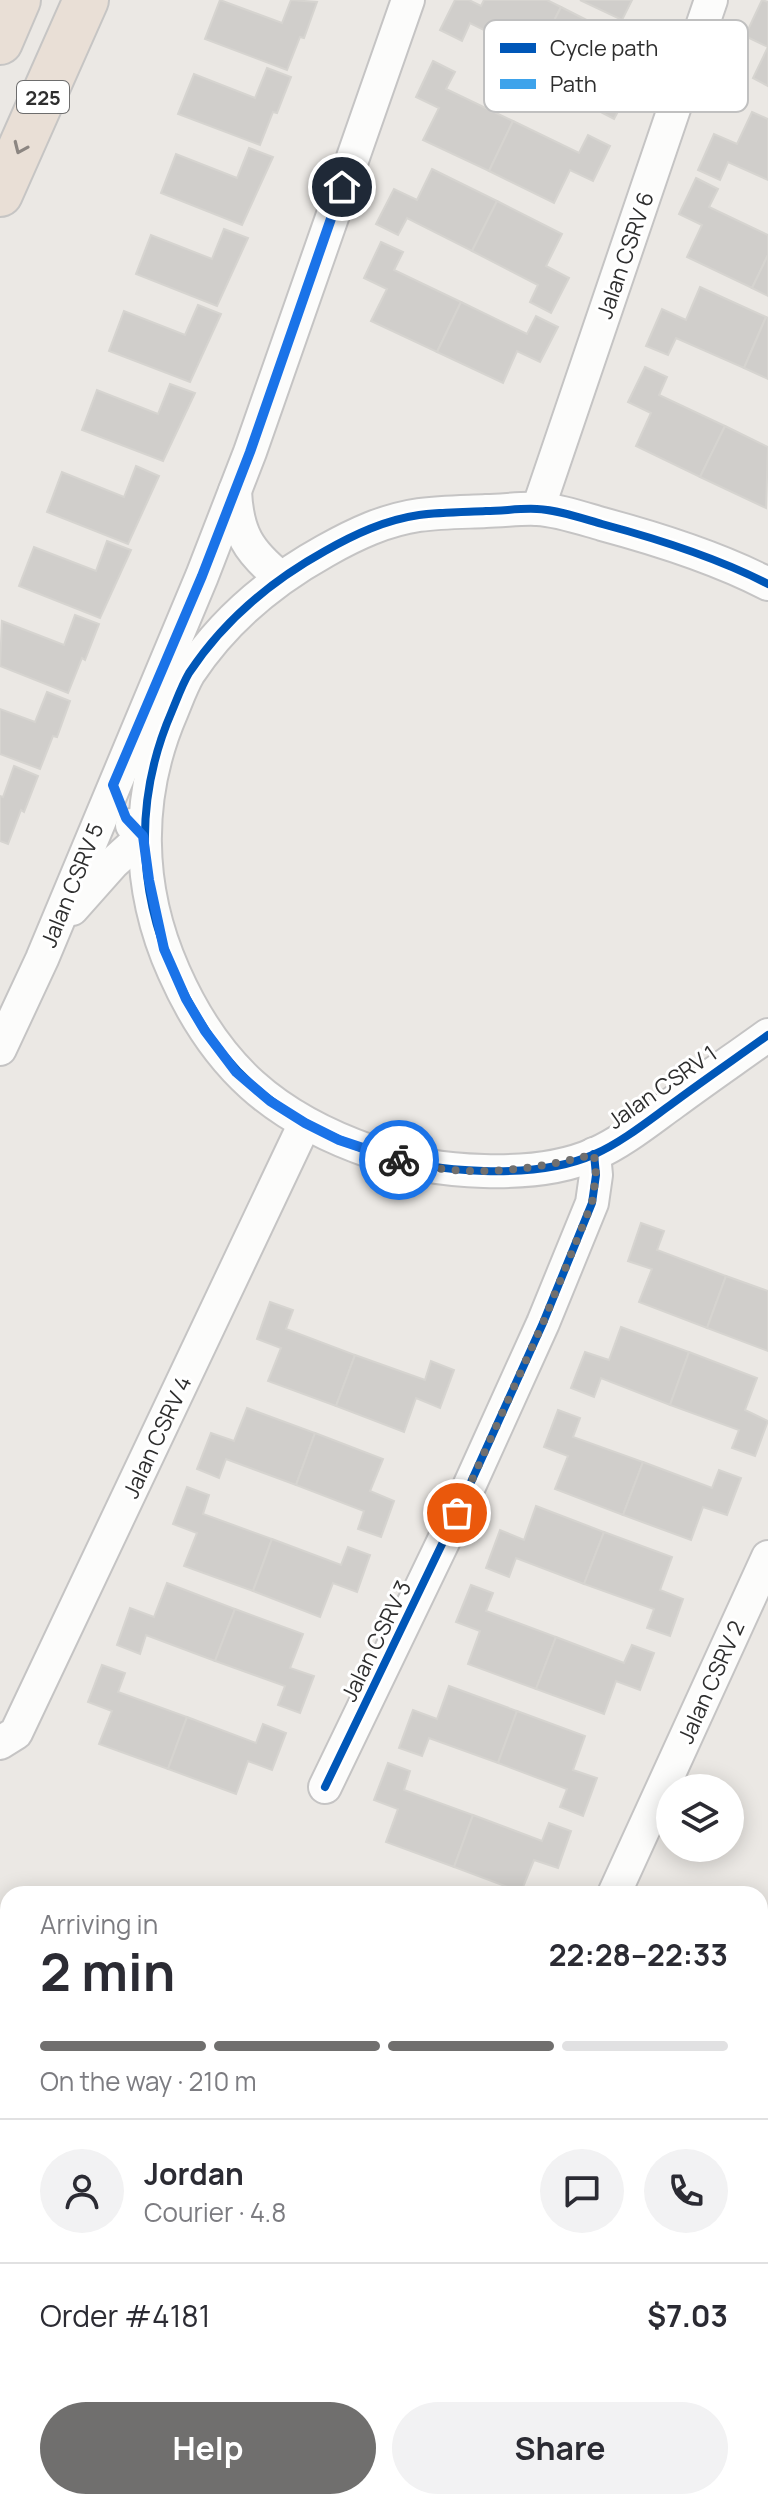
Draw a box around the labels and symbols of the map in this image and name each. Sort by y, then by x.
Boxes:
legend [484,20,748,112]
text: Cycle path [550,33,658,63]
text: Path [550,69,597,99]
road number: 225 [17,81,69,113]
one-way arrow [14,140,30,154]
pin [308,153,376,221]
street label: Jalan CSRV 6 [589,188,661,322]
street label: Jalan CSRV 5 [33,818,111,952]
street label: Jalan CSRV 1 [601,1038,723,1136]
courier [359,1120,439,1200]
street label: Jalan CSRV 4 [116,1371,198,1503]
pin [423,1479,491,1547]
street label: Jalan CSRV 3 [334,1576,418,1706]
street label: Jalan CSRV 2 [671,1616,751,1748]

